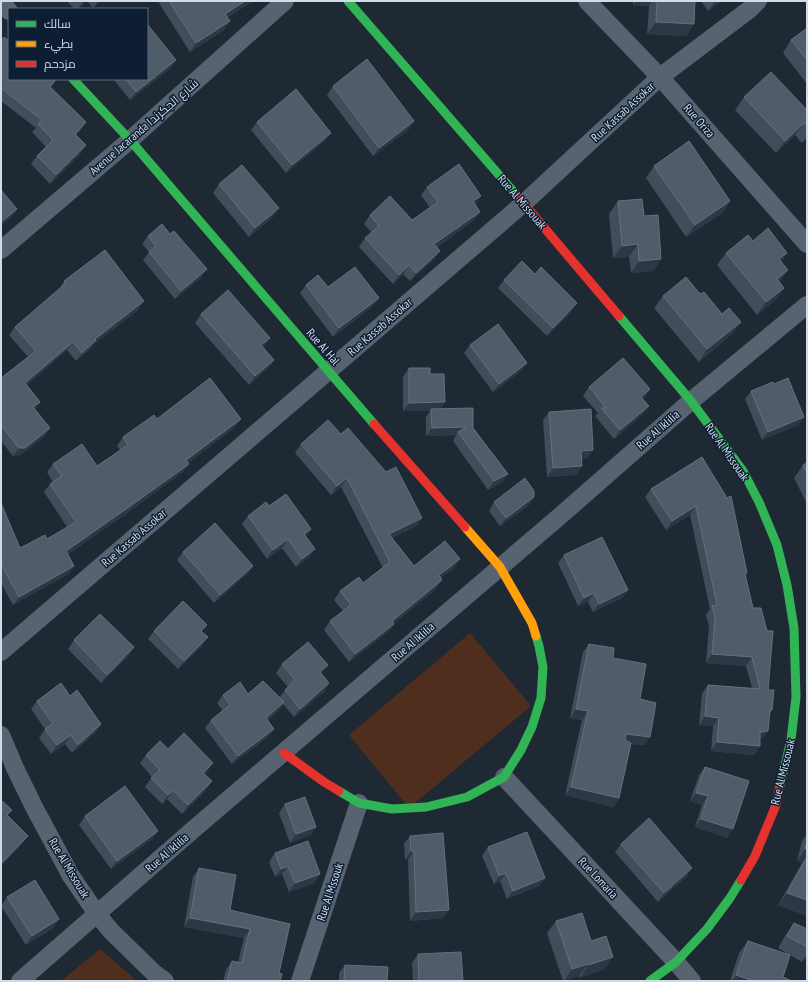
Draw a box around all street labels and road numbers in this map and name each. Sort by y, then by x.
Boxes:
street label: Avenue Jacaranda شارع الجكرندا [86,75,202,179]
street label: Rue Kassab Assokar [588,78,658,145]
street label: Rue Oriza [681,101,718,141]
street label: Rue Al Missouak [495,171,550,232]
street label: Rue Kassab Assokar [344,294,416,359]
street label: Rue Al Hal [304,325,343,368]
street label: Rue Al Iklilia [633,407,682,452]
street label: Rue Al Missouak [702,420,753,484]
street label: Rue Kassab Assokar [98,505,170,570]
street label: Rue Al Iklilia [388,619,437,664]
street label: Rue Al Missouak [767,737,798,806]
street label: Rue Al Iklilia [142,830,191,875]
street label: Rue Al Missouak [46,835,93,901]
street label: Rue Lomaria [575,854,622,902]
street label: Rue Al Mssouk [313,861,346,923]

